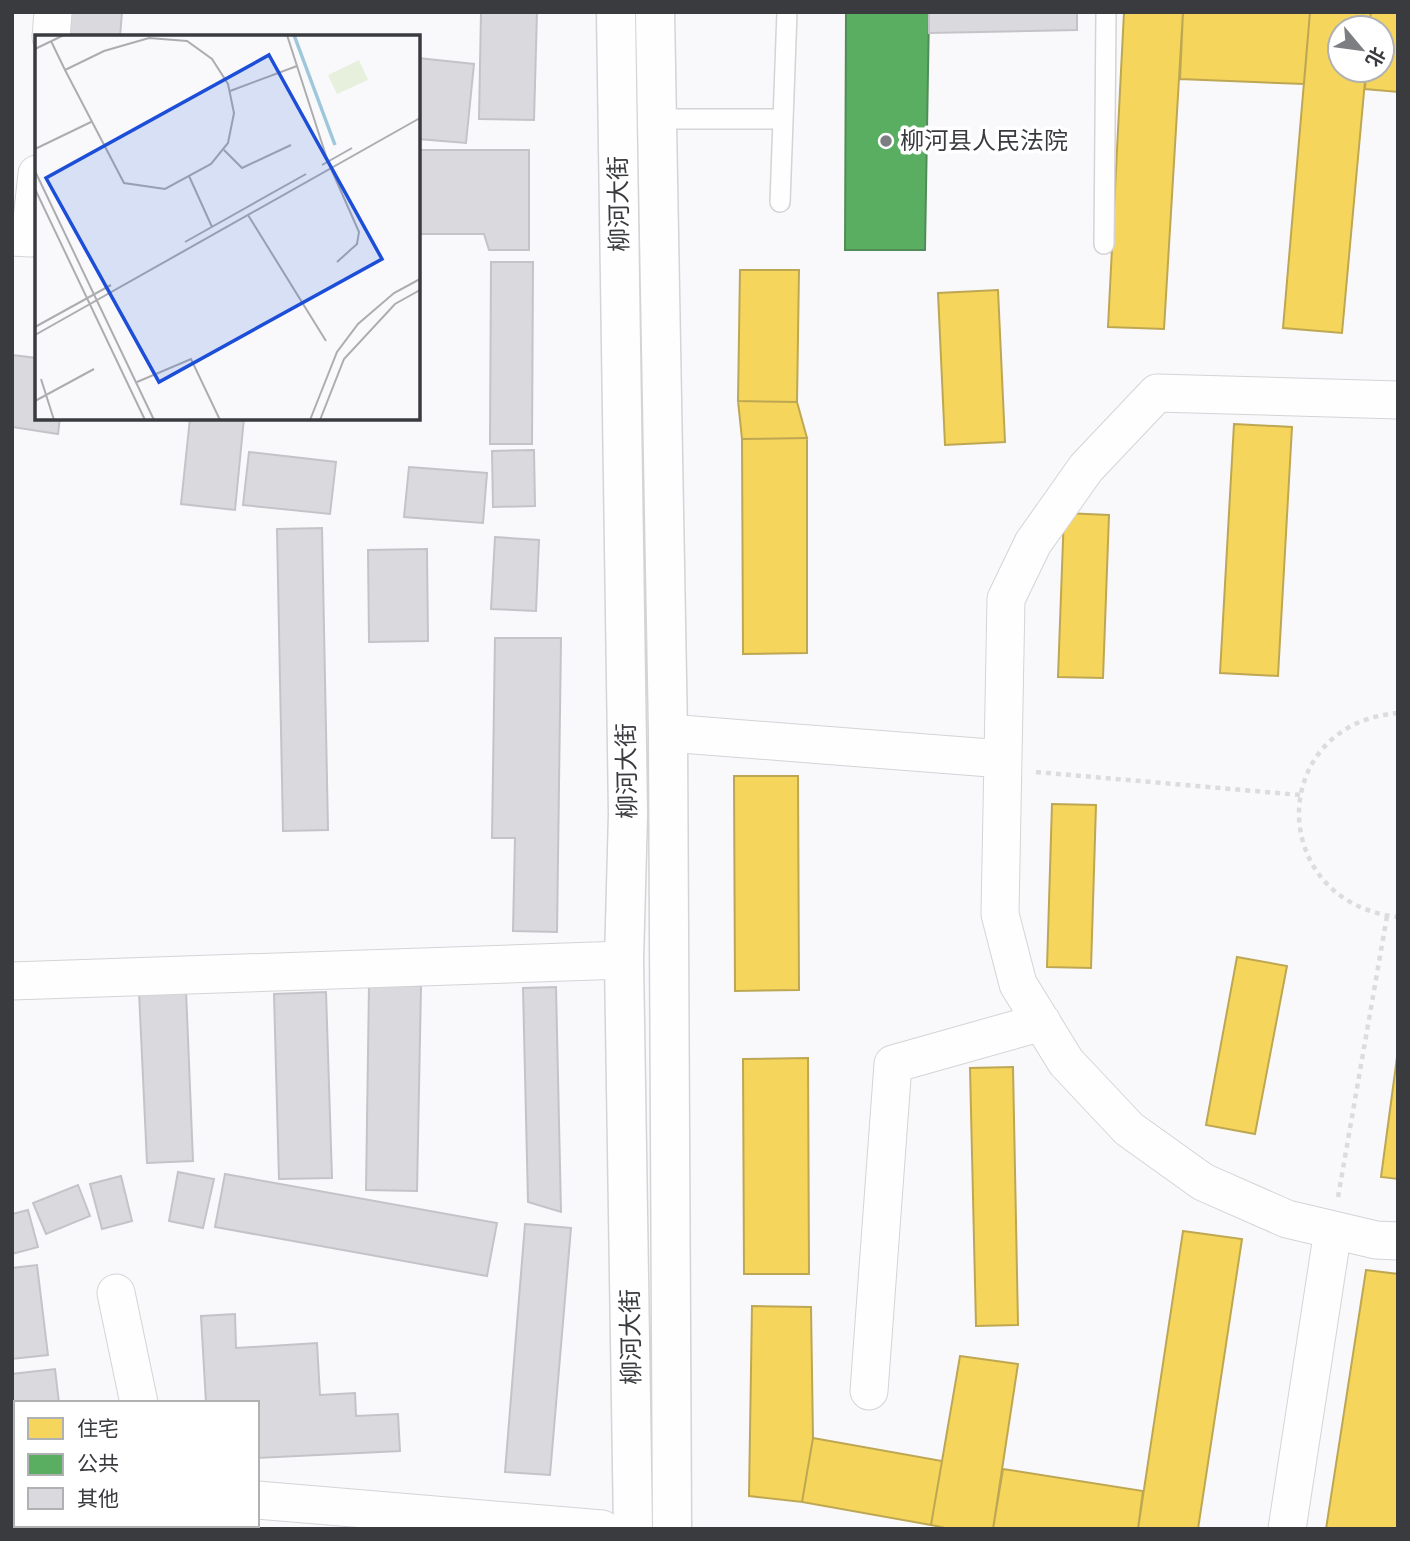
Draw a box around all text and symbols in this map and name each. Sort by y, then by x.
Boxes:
north arrow [1326,14,1396,84]
inset map [35,35,420,420]
text: 北 [1362,44,1390,71]
place label: 柳河县人民法院 [900,126,1068,155]
marker: 柳河县人民法院 [878,133,894,149]
street label: 柳河大街 [603,156,634,252]
street label: 柳河大街 [611,723,642,819]
street label: 柳河大街 [615,1289,646,1385]
legend [14,1401,259,1527]
text: 住宅 [77,1416,119,1441]
text: 公共 [77,1451,119,1476]
text: 其他 [77,1486,119,1511]

